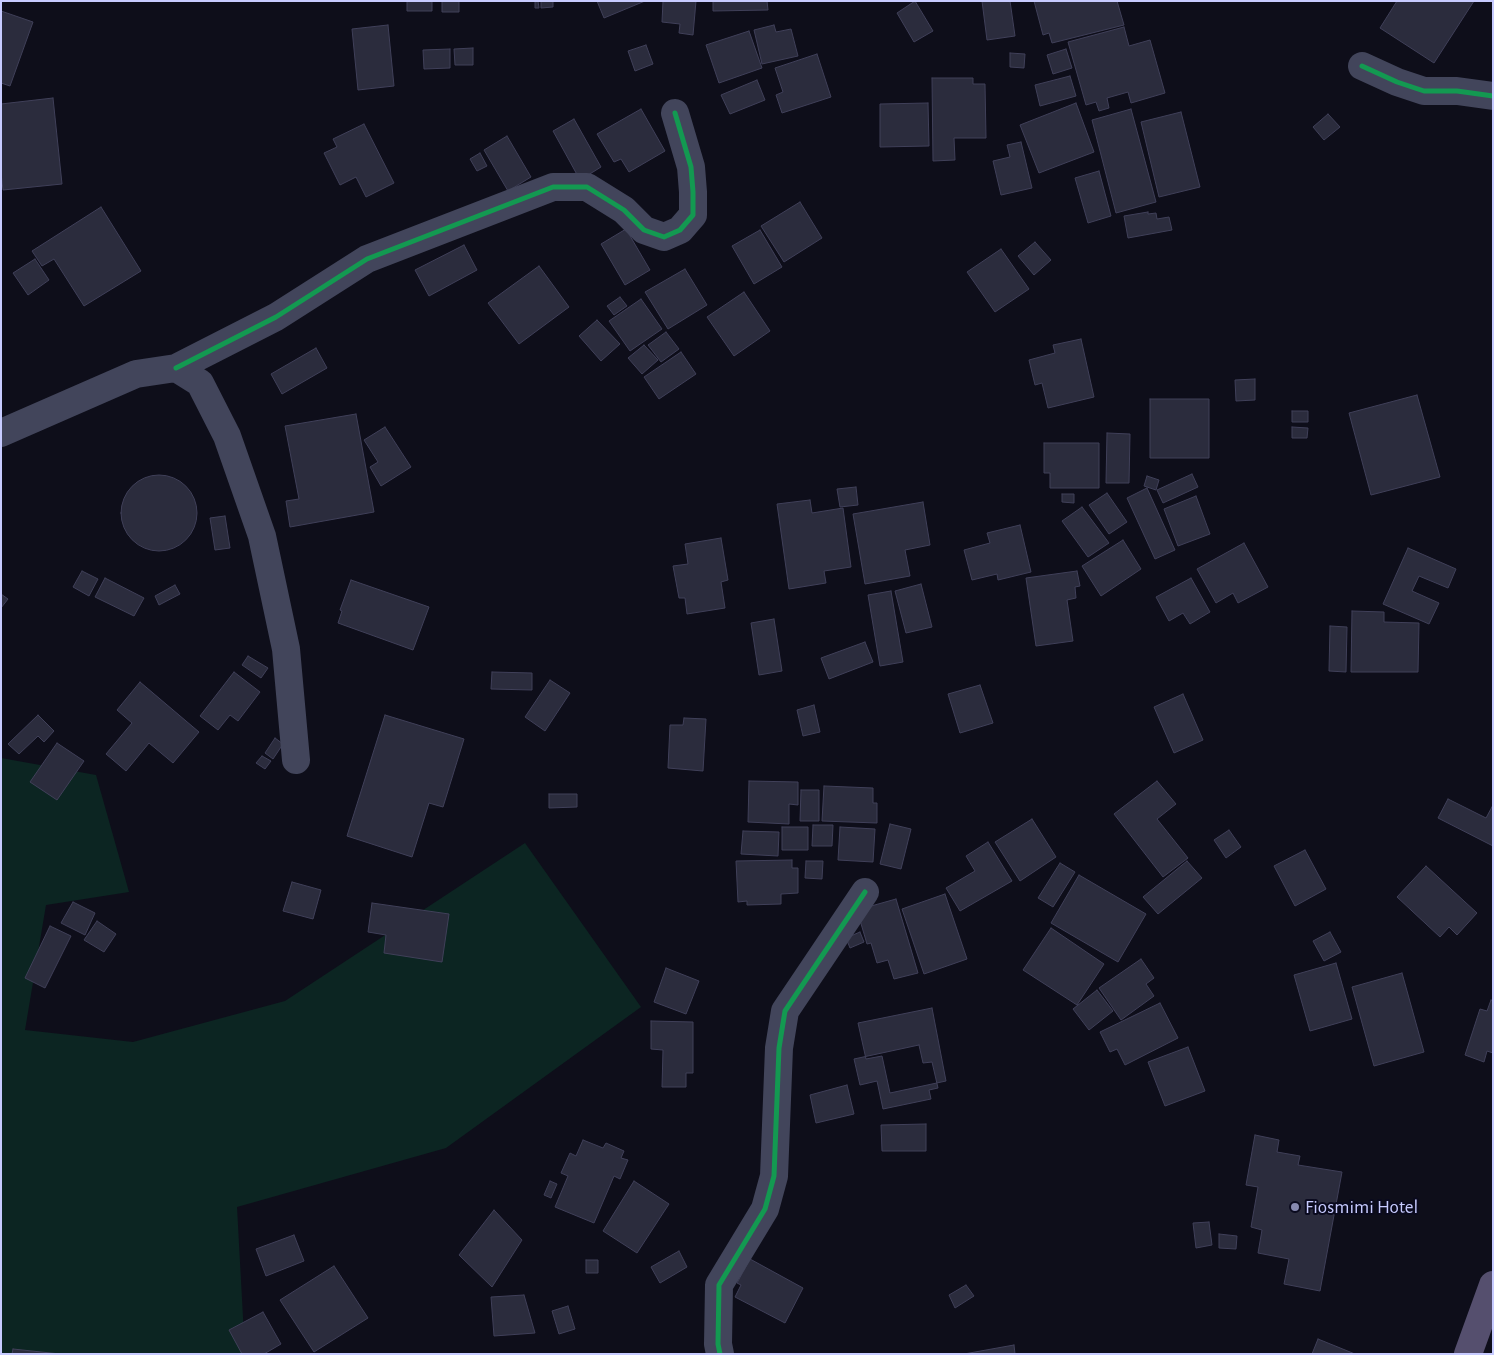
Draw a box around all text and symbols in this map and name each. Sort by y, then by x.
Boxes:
place label: Fiosmimi Hotel [1305,1196,1418,1218]
marker: Fiosmimi Hotel [1289,1201,1301,1213]

